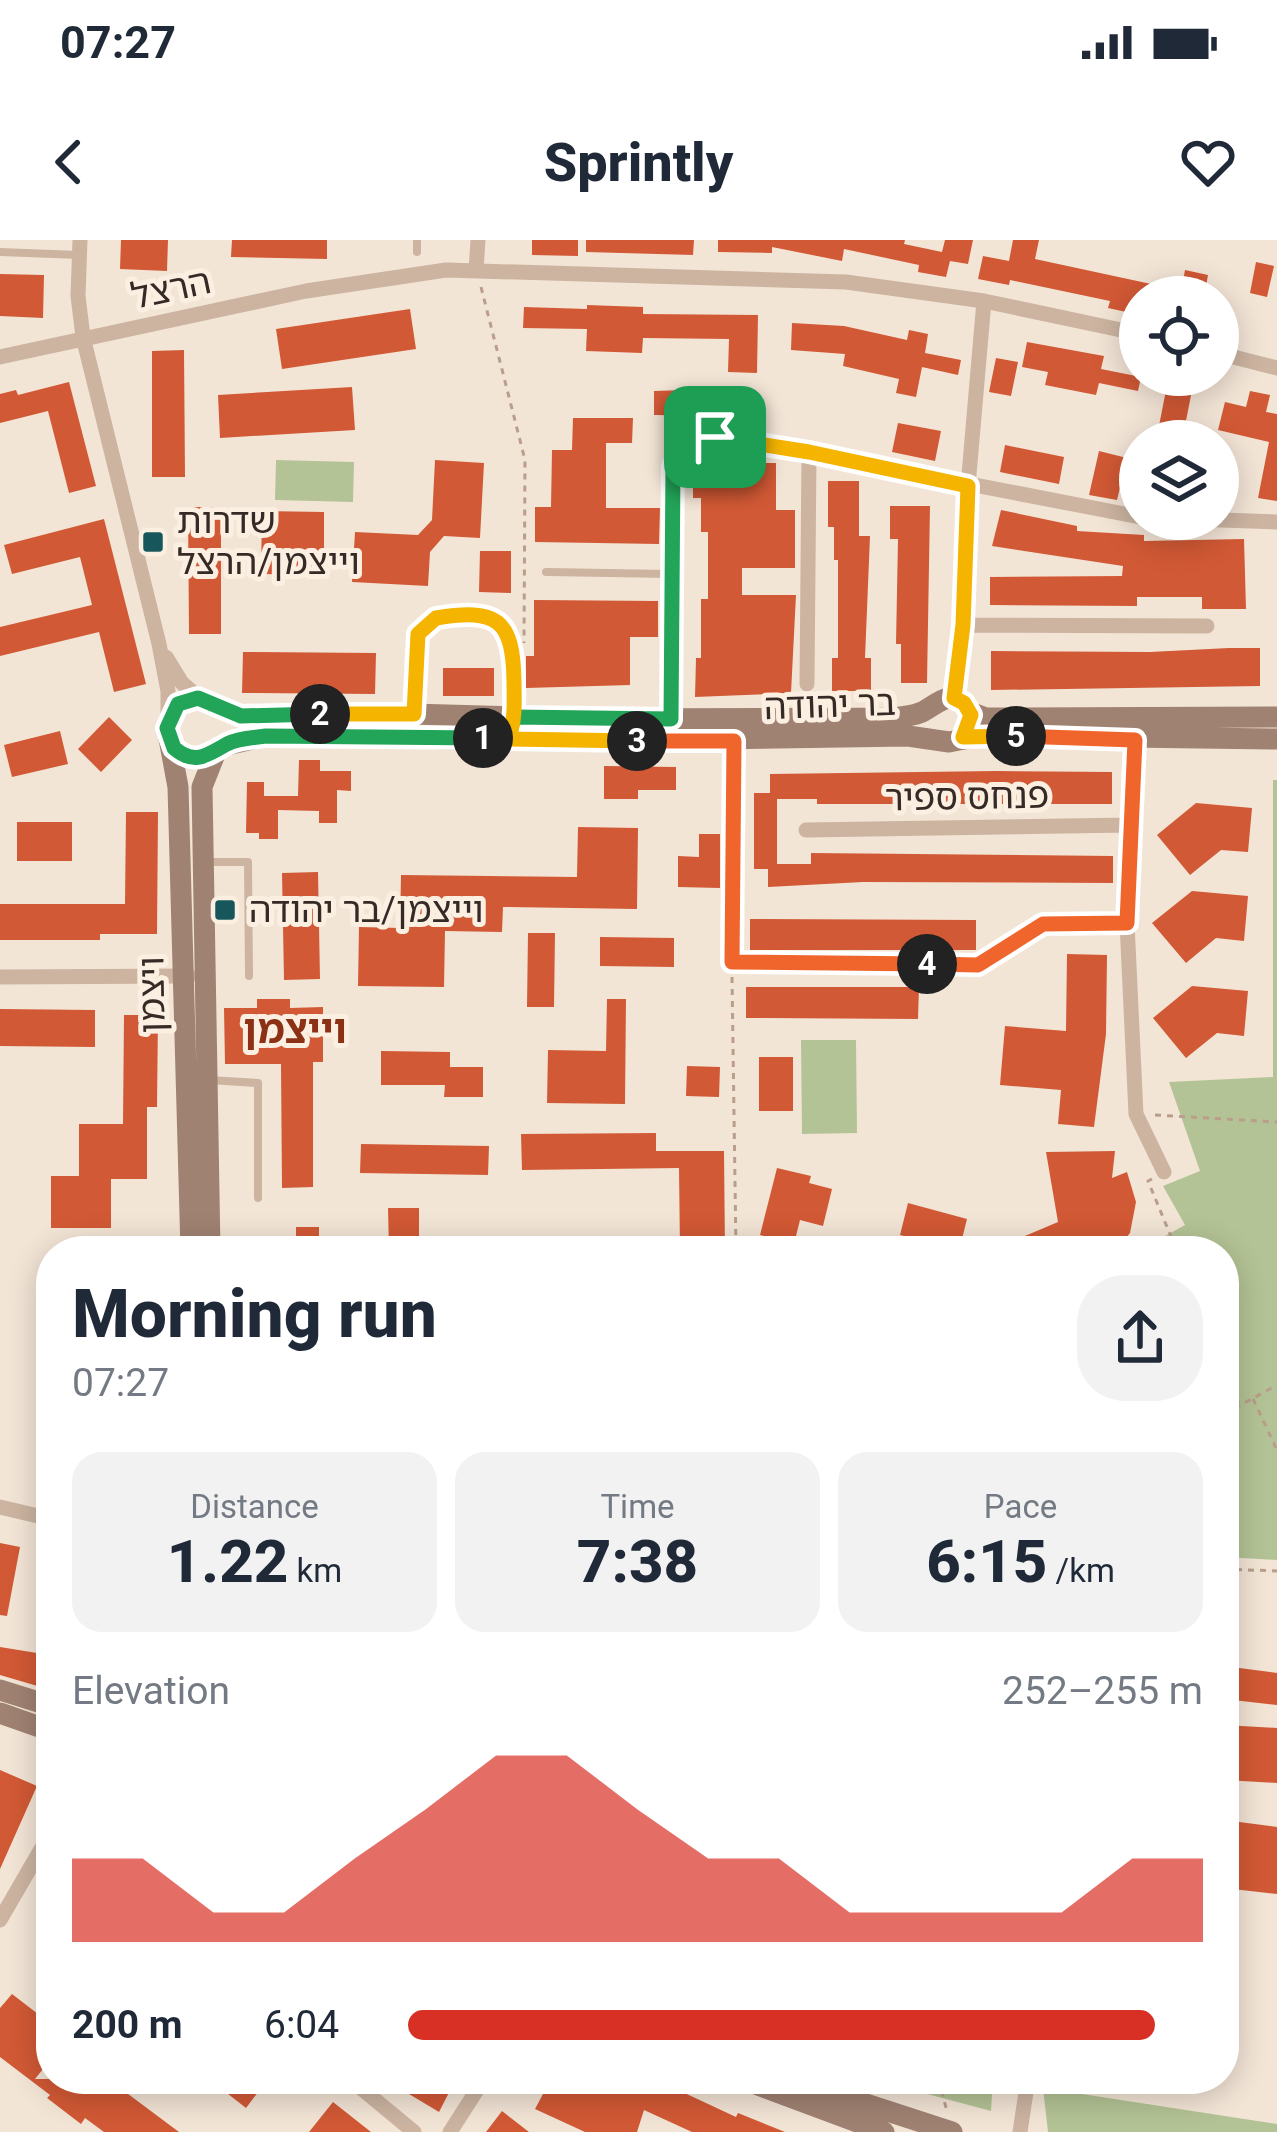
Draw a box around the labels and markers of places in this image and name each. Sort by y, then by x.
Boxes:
pin [664,386,766,488]
place label: שדרות וייצמן/הרצל [177,500,360,583]
marker: שדרות וייצמן/הרצל [140,529,166,555]
pin: 2 [290,684,350,744]
pin: 5 [986,706,1046,766]
pin: 1 [453,708,513,768]
pin: 3 [607,711,667,771]
place label: וייצמן/בר יהודה [249,889,484,931]
marker: וייצמן/בר יהודה [212,897,238,923]
pin: 4 [897,934,957,994]

